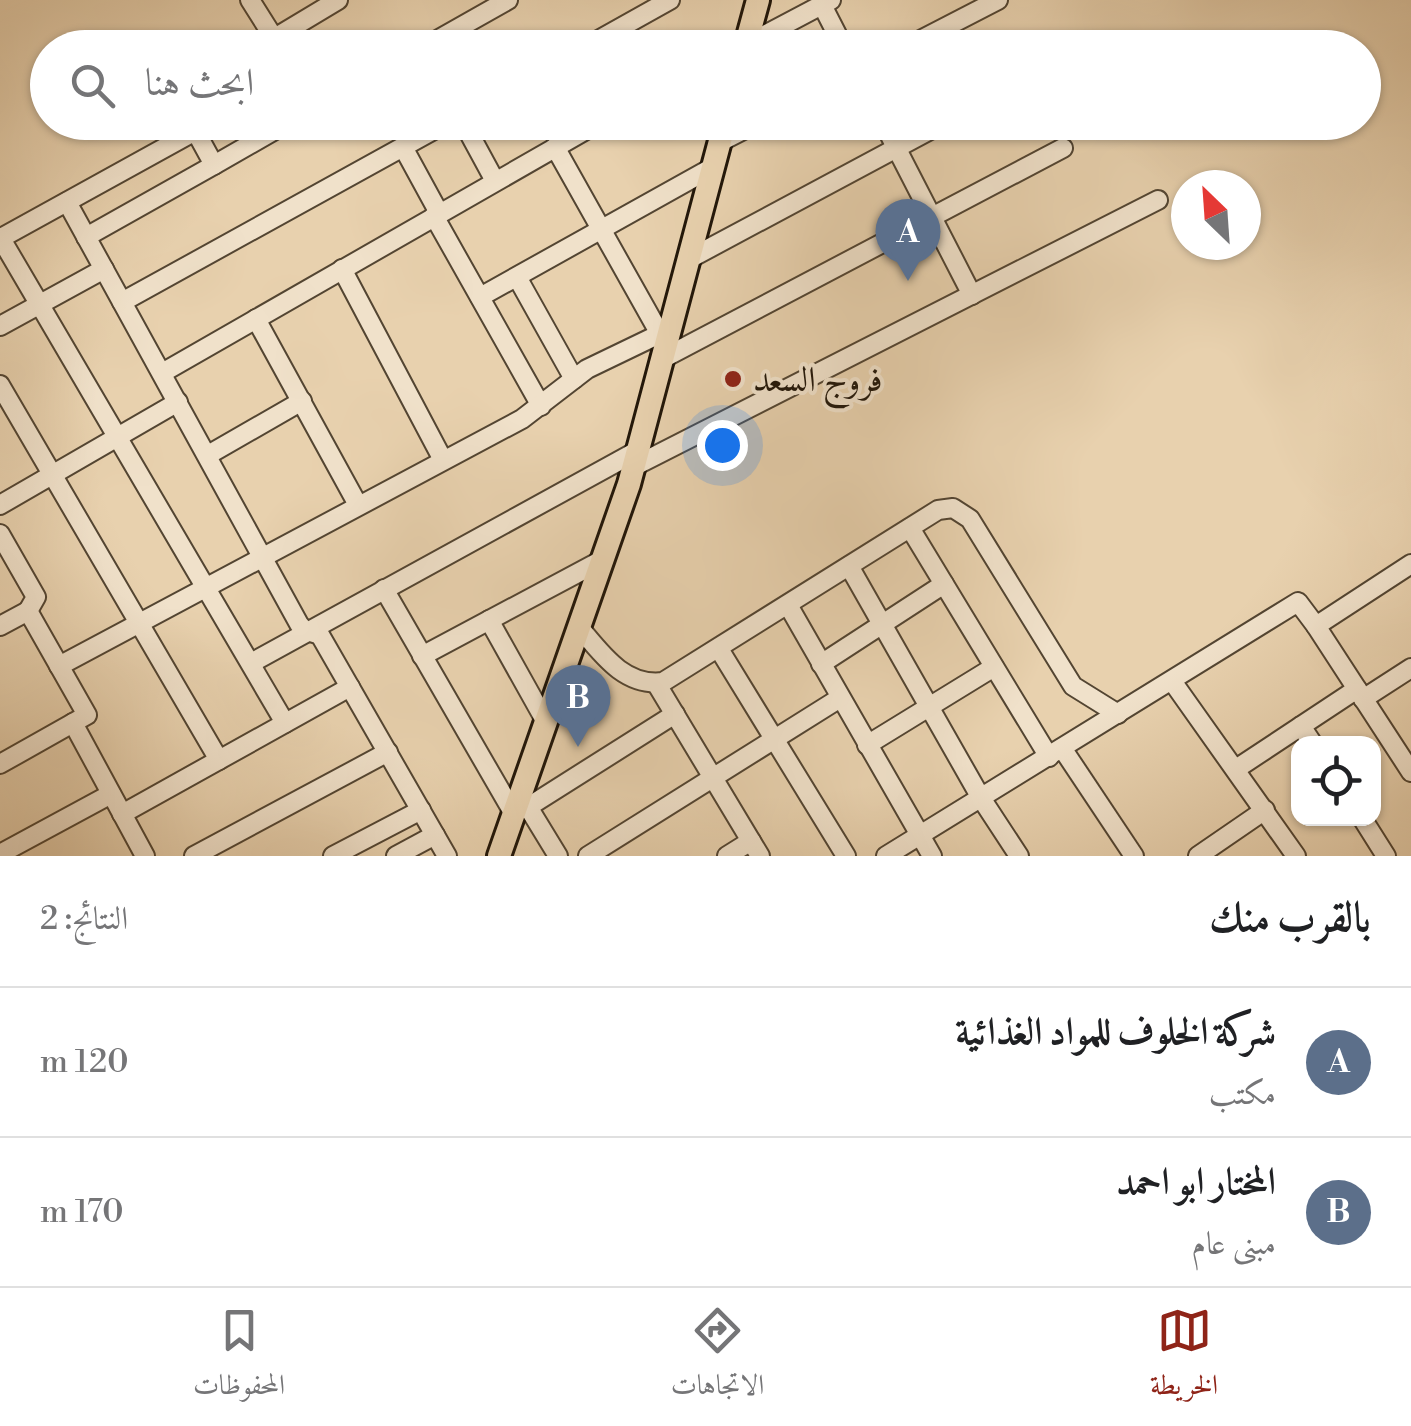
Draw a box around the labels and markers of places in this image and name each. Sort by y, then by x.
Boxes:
pin: A [876,198,940,281]
place label: فروج السعد [753,359,883,410]
marker: فروج السعد [722,368,744,390]
pin: B [546,664,610,747]

